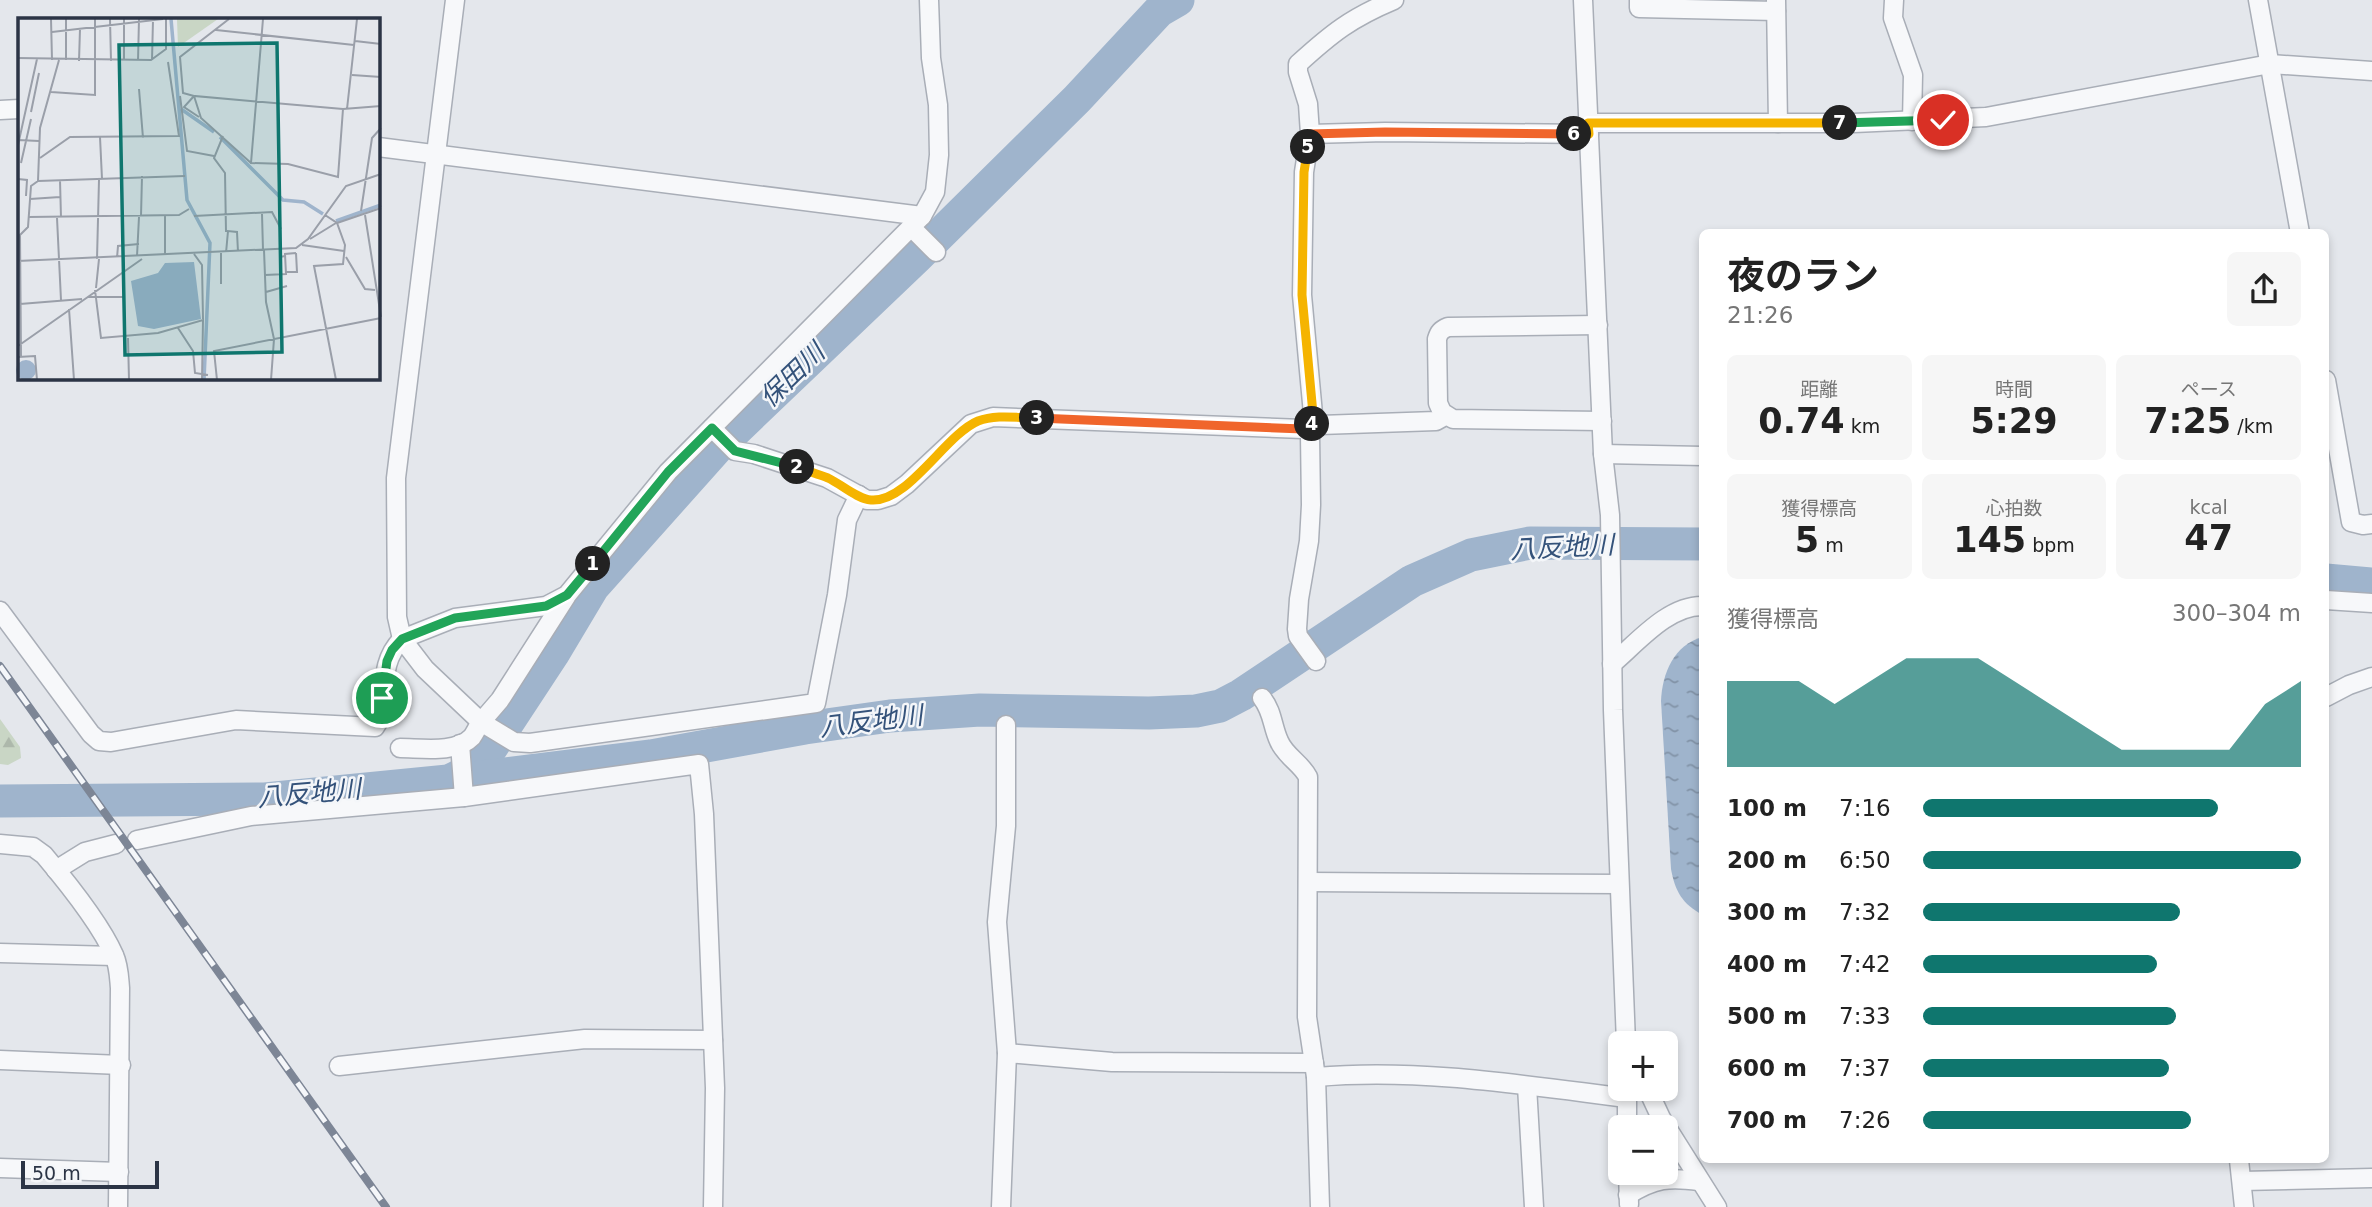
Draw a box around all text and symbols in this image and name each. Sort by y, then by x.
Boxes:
inset map [18,18,380,380]
pin [1913,90,1973,150]
icon: check [1924,101,1962,139]
pin: 7 [1822,106,1857,140]
text: 7 [1833,111,1846,133]
pin: 6 [1556,116,1592,152]
text: 6 [1567,122,1580,144]
pin: 5 [1290,130,1326,164]
text: 5 [1301,135,1314,157]
button: share [2227,252,2301,326]
text: 夜のラン [1727,254,1879,298]
text: 21:26 [1727,302,1793,328]
water label: 保田川 [754,335,833,413]
text: 距離 [1800,378,1838,400]
text: 時間 [1995,378,2033,400]
text: ペース [2181,378,2237,400]
pin: 3 [1020,400,1054,436]
text: 0.74 [1758,401,1845,441]
text: 5:29 [1970,401,2058,441]
text: 7:25 [2144,401,2231,441]
text: 3 [1030,406,1043,428]
pin: 4 [1294,406,1330,442]
text: 4 [1305,412,1318,434]
text: km [1845,415,1880,437]
text: /km [2231,415,2273,437]
pin: 2 [780,449,814,484]
text: 2 [790,455,803,477]
text: kcal [2189,496,2228,518]
text: 獲得標高 [1781,497,1857,519]
text: 心拍数 [1985,497,2043,519]
text: 47 [2184,518,2233,558]
text: 5 [1795,520,1819,560]
text: 145 [1953,520,2026,560]
water label: 八反地川 [1509,529,1618,565]
text: m [1819,534,1844,556]
text: bpm [2026,534,2075,556]
pin: 1 [576,546,610,582]
text: 1 [586,552,599,574]
text: 300–304 m [2172,600,2301,626]
text: 獲得標高 [1727,606,1819,632]
pin [352,668,412,728]
icon: arrive [363,679,401,717]
water label: 八反地川 [818,699,927,742]
water label: 八反地川 [256,773,365,812]
text: 100 m [1727,795,1807,821]
text: 7:16 [1839,795,1891,821]
text: 200 m [1727,847,1807,873]
text: 6:50 [1839,847,1891,873]
text: 300 m [1727,899,1807,925]
text: 7:32 [1839,899,1891,925]
text: 400 m [1727,951,1807,977]
text: 7:42 [1839,951,1891,977]
text: 500 m [1727,1003,1807,1029]
text: 7:33 [1839,1003,1891,1029]
map controls [1608,1031,1678,1185]
button: + [1608,1031,1678,1101]
text: 600 m [1727,1055,1807,1081]
text: 7:37 [1839,1055,1891,1081]
text: 700 m [1727,1107,1807,1133]
text: 7:26 [1839,1107,1891,1133]
button: − [1608,1115,1678,1185]
scale bar [21,1158,159,1190]
text: 50 m [32,1162,81,1184]

